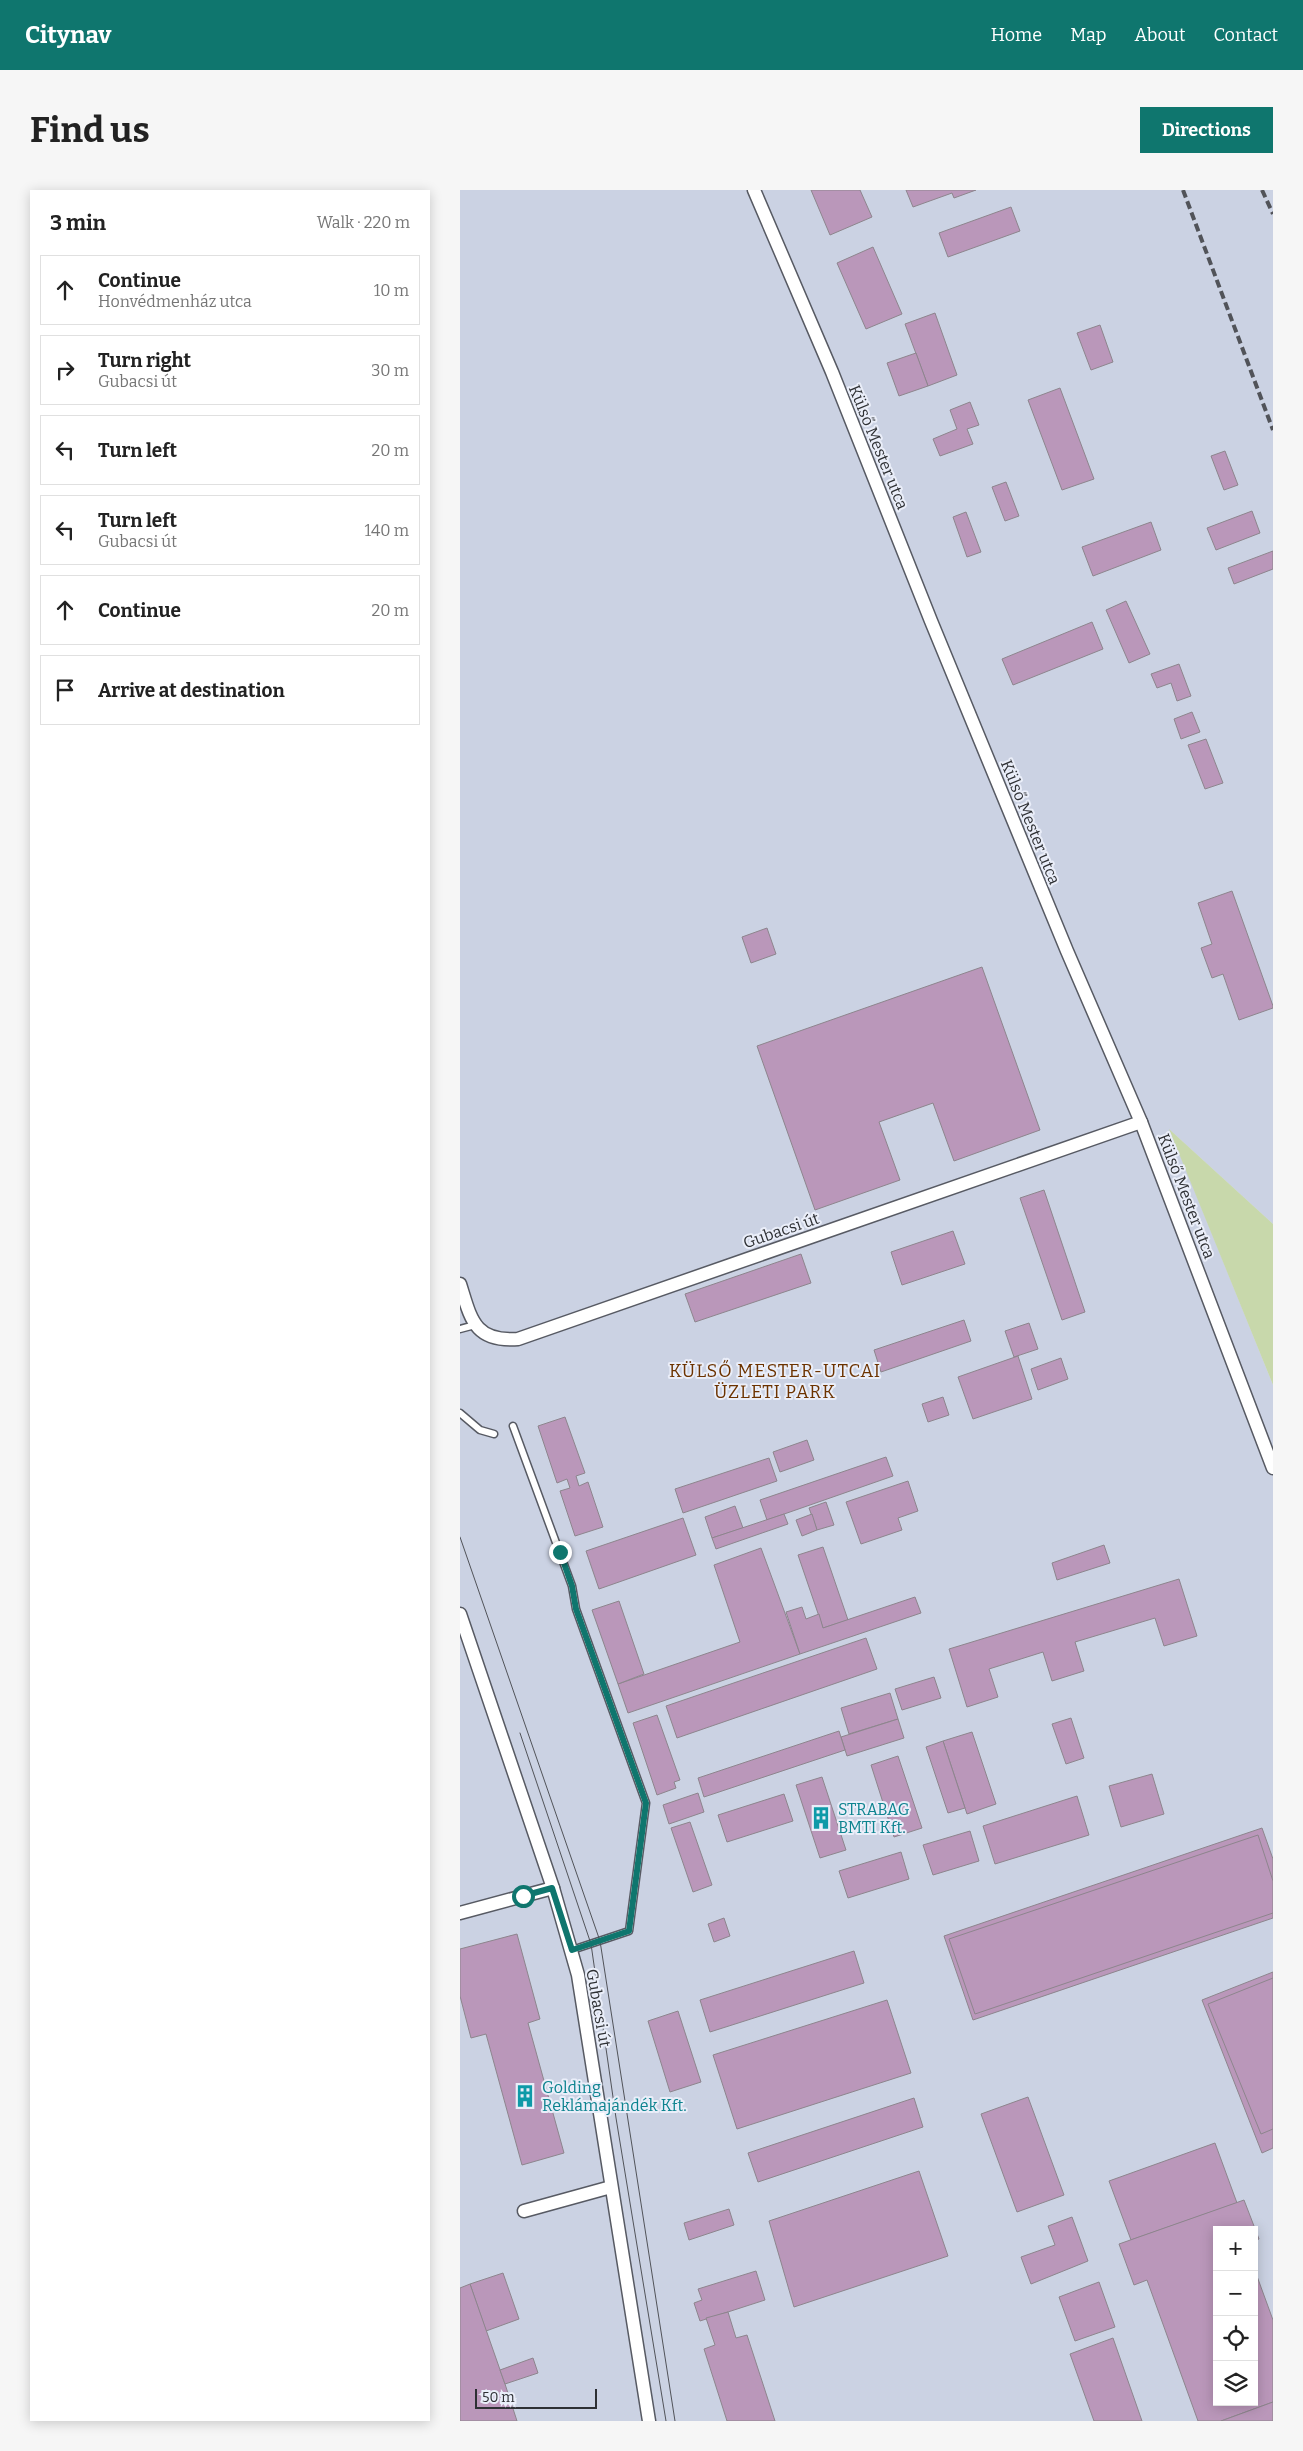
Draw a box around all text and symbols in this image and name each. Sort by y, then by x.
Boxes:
text: Citynav [25,21,111,49]
text: Home [991,24,1042,46]
text: Map [1070,24,1106,46]
text: About [1134,24,1185,46]
text: Contact [1213,24,1278,46]
button: Directions [1140,107,1273,153]
text: Find us [30,109,150,151]
text: 3 min [50,210,106,236]
text: Walk · 220 m [317,213,410,232]
text: Continue [98,269,181,292]
icon: ahead [51,276,79,304]
text: 10 m [374,281,409,300]
text: Honvédmenház utca [98,292,252,311]
text: Turn right [98,349,191,372]
icon: right [51,356,79,384]
text: 30 m [371,361,409,380]
text: Gubacsi út [98,372,177,391]
street label: Külső Mester utca [845,382,912,512]
icon: left [51,436,79,464]
text: Turn left [98,439,177,462]
text: 20 m [372,441,409,460]
text: Turn left [98,509,177,532]
icon: left [51,516,79,544]
text: 140 m [364,521,409,540]
text: Gubacsi út [98,532,177,551]
icon: ahead [51,596,79,624]
text: Continue [98,599,181,622]
text: 20 m [372,601,409,620]
icon: arrive [51,676,79,704]
text: Arrive at destination [98,679,285,702]
street label: Külső Mester utca [997,757,1064,887]
street label: Külső Mester utca [1154,1131,1219,1262]
street label: Gubacsi út [741,1209,822,1252]
district label: KÜLSŐ MESTER-UTCAI ÜZLETI PARK [669,1359,881,1403]
route end [549,1541,572,1564]
place label: STRABAG BMTI Kft. [838,1800,910,1837]
building icon: STRABAG BMTI Kft. [808,1805,834,1831]
route start [512,1885,535,1908]
street label: Gubacsi út [582,1967,615,2049]
place label: Golding Reklámajándék Kft. [542,2078,687,2115]
building icon: Golding Reklámajándék Kft. [512,2083,538,2109]
map controls [1213,2226,1258,2406]
button: + [1213,2226,1258,2271]
button: − [1213,2271,1258,2316]
button: locate [1213,2316,1258,2361]
button: layers [1213,2361,1258,2406]
scale bar [475,2386,598,2409]
text: 50 m [482,2389,515,2406]

